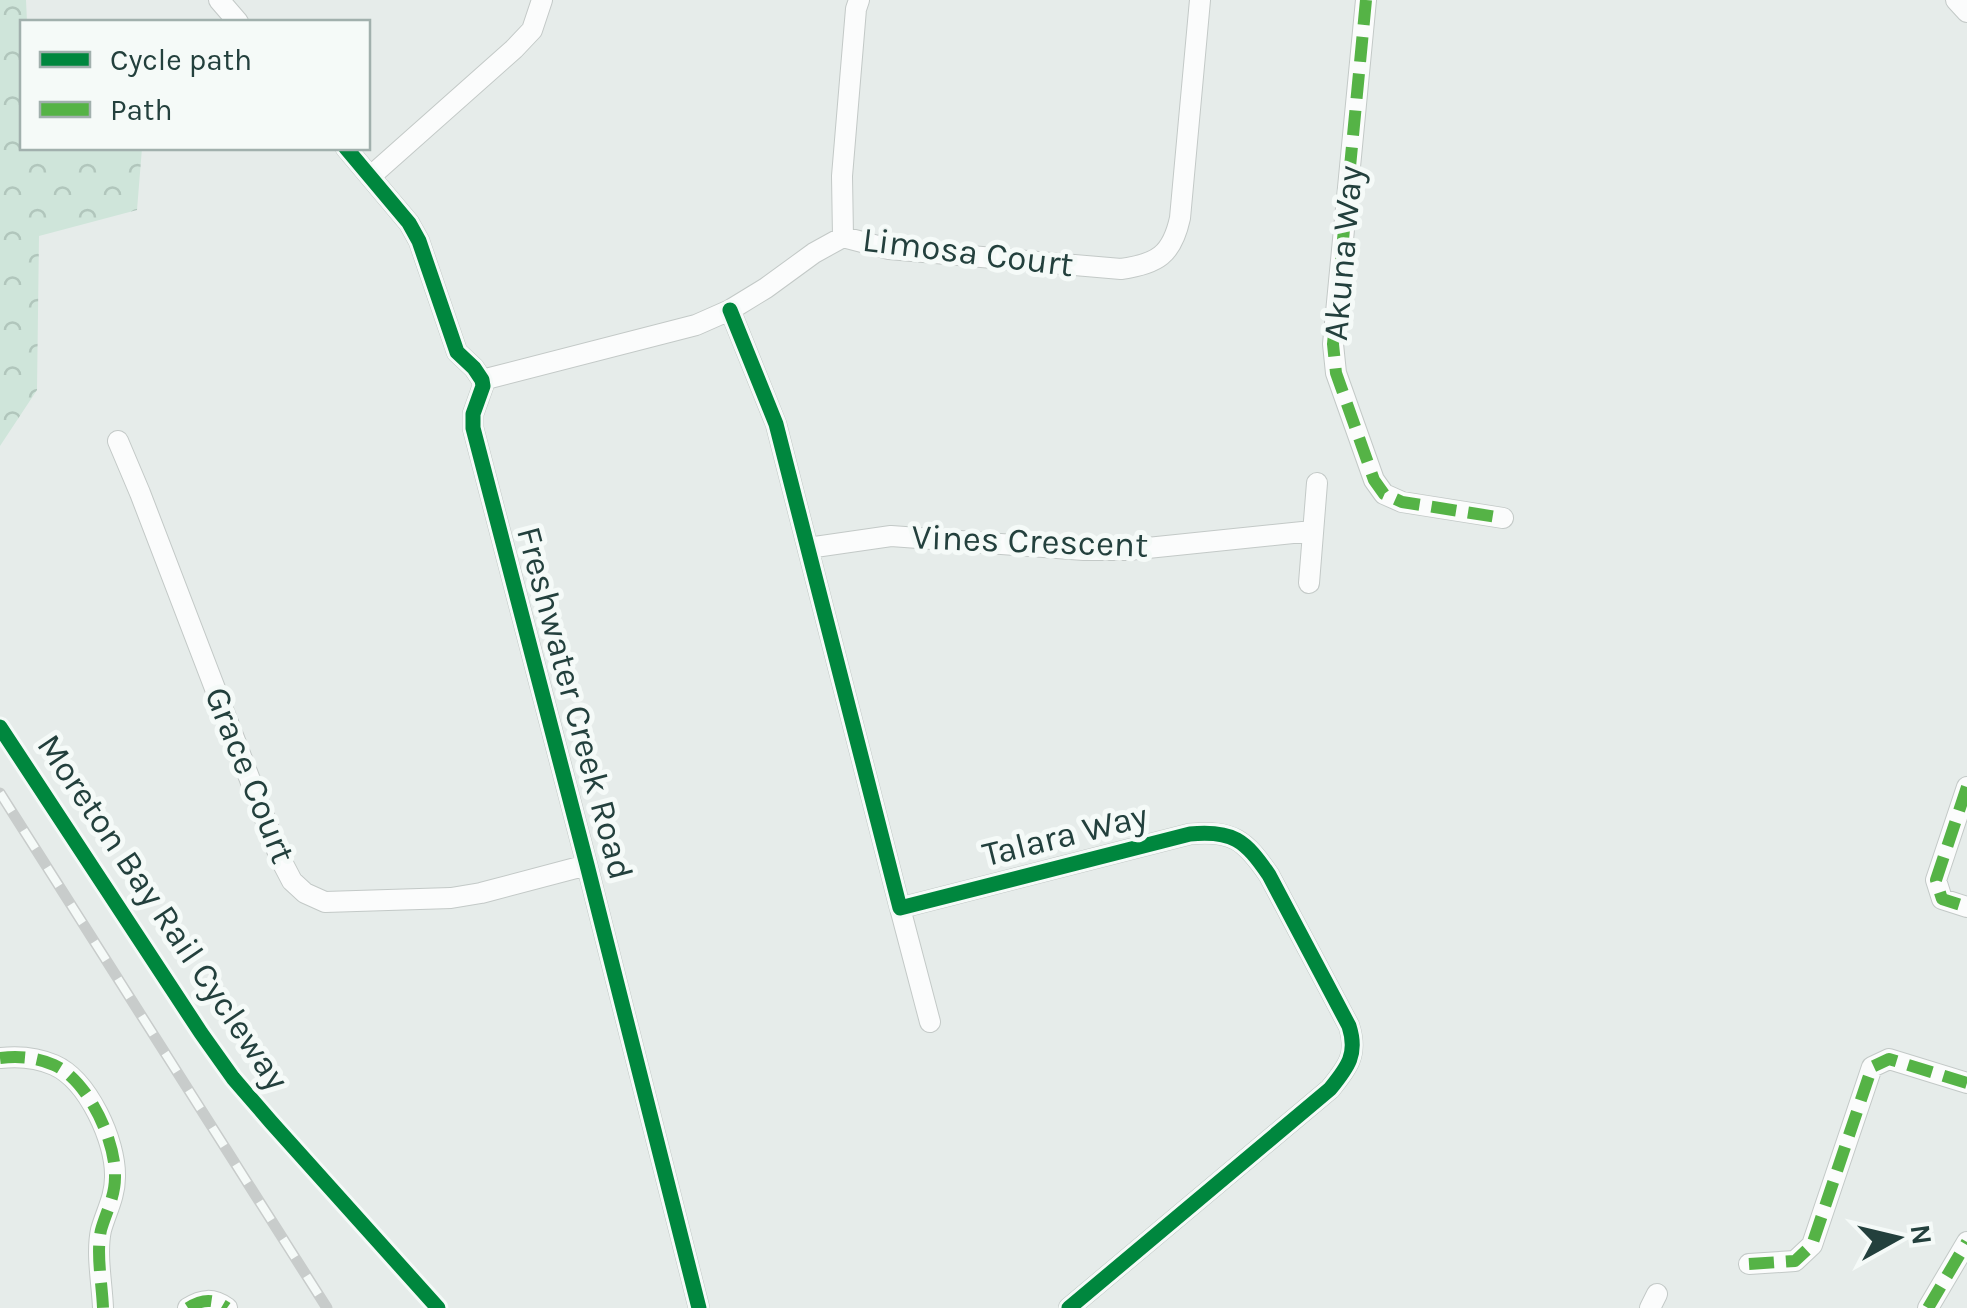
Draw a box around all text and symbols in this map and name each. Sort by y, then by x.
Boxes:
legend [20,20,370,150]
text: Cycle path [110,42,252,78]
text: Path [110,92,173,128]
street label: Akuna Way [1315,164,1371,342]
street label: Limosa Court [860,219,1076,285]
street label: Vines Crescent [911,516,1149,566]
street label: Freshwater Creek Road [508,522,642,884]
street label: Grace Court [196,681,304,869]
street label: Moreton Bay Rail Cycleway [28,726,298,1098]
street label: Talara Way [978,795,1152,875]
north arrow [1847,1188,1947,1288]
text: N [1904,1222,1939,1247]

